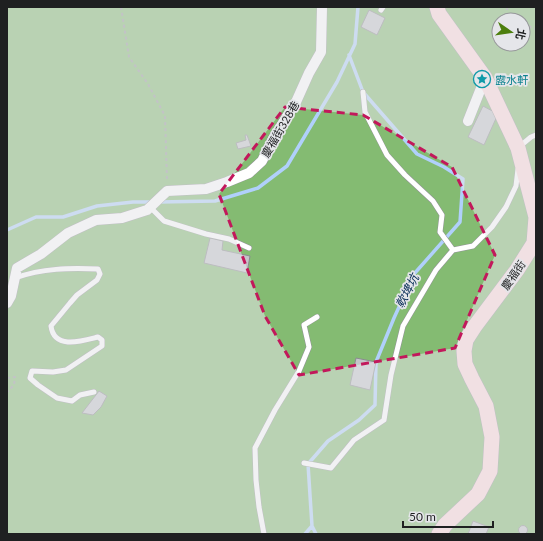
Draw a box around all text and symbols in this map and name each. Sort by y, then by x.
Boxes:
north arrow [491,12,531,52]
text: 北 [514,28,529,41]
place icon: 露水軒 [472,69,492,89]
place label: 露水軒 [495,73,529,86]
street label: 慶福街328巷 [259,98,301,160]
street label: 慶福街 [498,258,528,292]
water label: 軟埤坑 [392,270,423,310]
scale bar [403,503,493,529]
text: 50 m [409,509,436,524]

